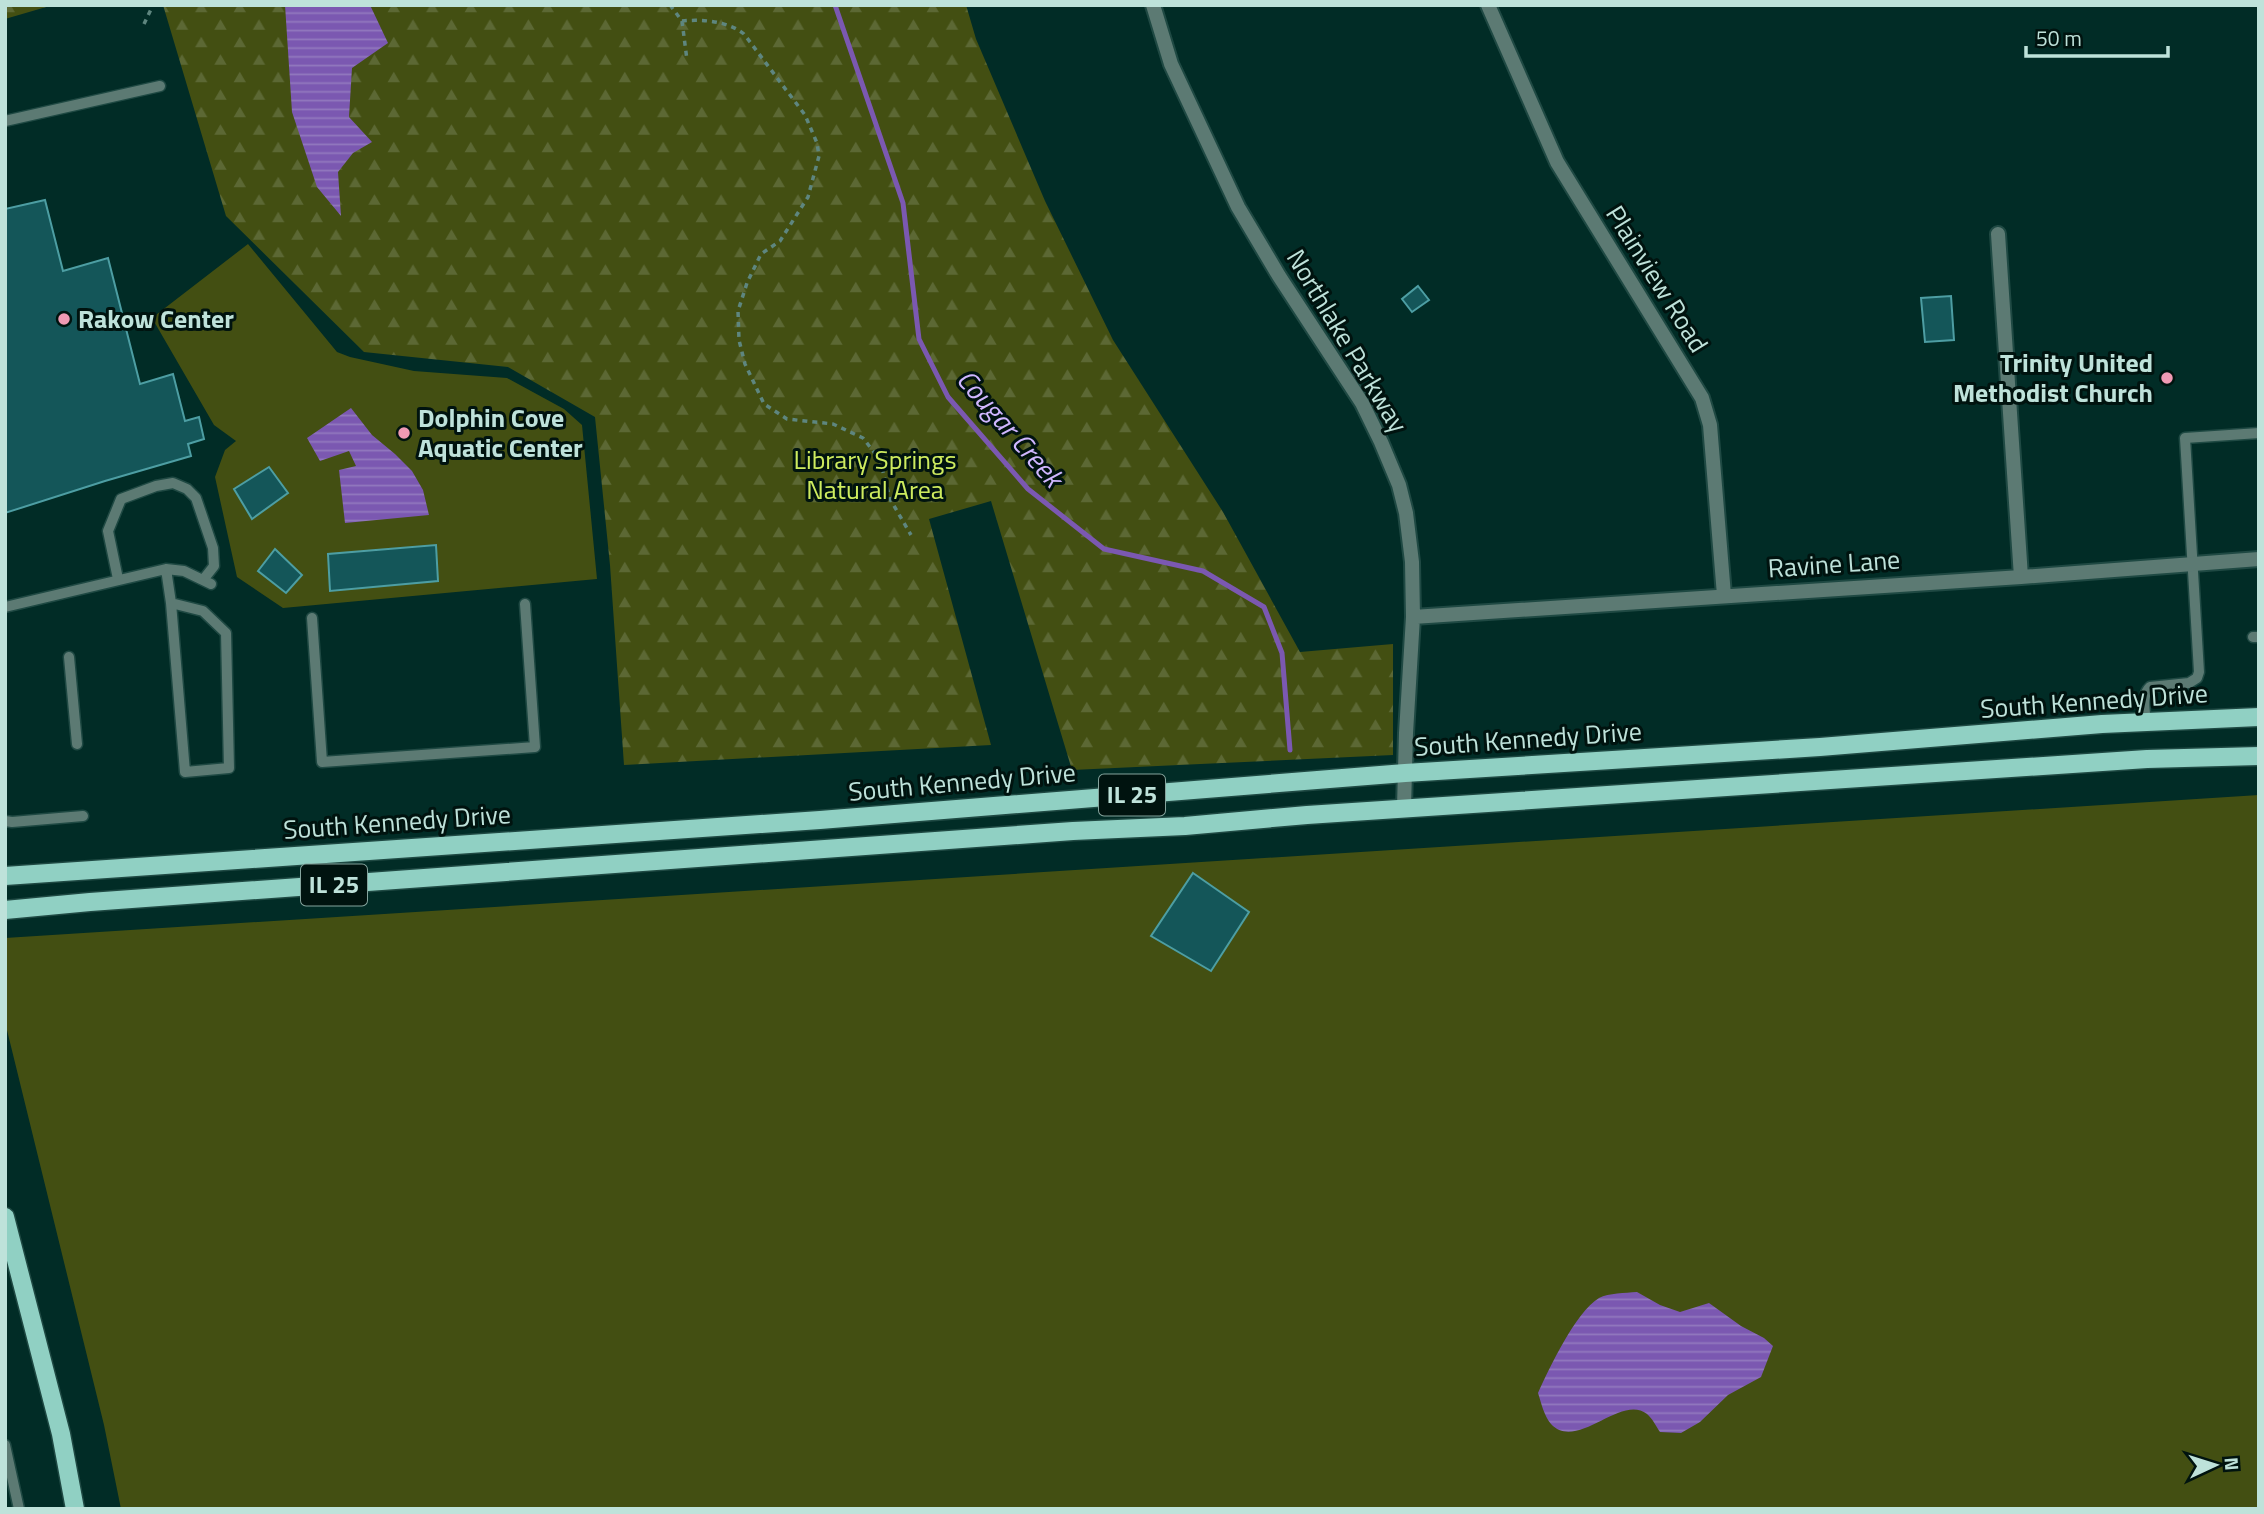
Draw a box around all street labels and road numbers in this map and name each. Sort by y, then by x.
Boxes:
street label: Plainview Road [1597,198,1718,360]
street label: Northlake Parkway [1277,241,1418,440]
street label: Ravine Lane [1767,539,1901,588]
street label: South Kennedy Drive [1979,673,2209,728]
street label: South Kennedy Drive [1413,711,1643,766]
street label: South Kennedy Drive [847,752,1077,811]
road number: IL 25 [1099,774,1165,816]
street label: South Kennedy Drive [282,794,512,849]
road number: IL 25 [301,864,367,906]

